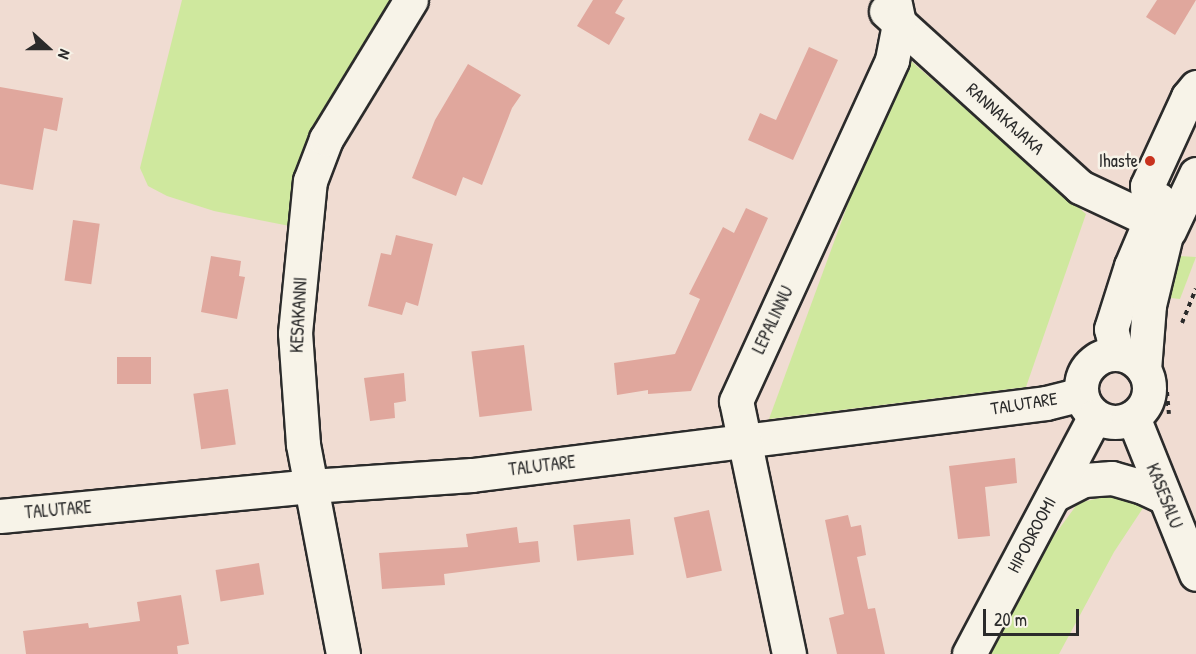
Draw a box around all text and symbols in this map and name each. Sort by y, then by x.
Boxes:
north arrow [18,18,78,78]
text: N [53,47,77,62]
street label: RANNAKAJAKA [962,79,1048,159]
place label: Ihaste [1099,150,1138,172]
marker: Ihaste [1143,154,1157,168]
street label: KESAKANNI [286,276,312,354]
street label: LEPALINNU [748,283,798,357]
street label: TALUTARE [989,388,1059,420]
street label: TALUTARE [507,451,577,481]
street label: KASESALU [1141,460,1187,532]
street label: HIPODROOMI [1003,493,1061,577]
street label: TALUTARE [24,496,92,524]
scale bar [986,597,1082,635]
text: 20 m [994,607,1027,632]

